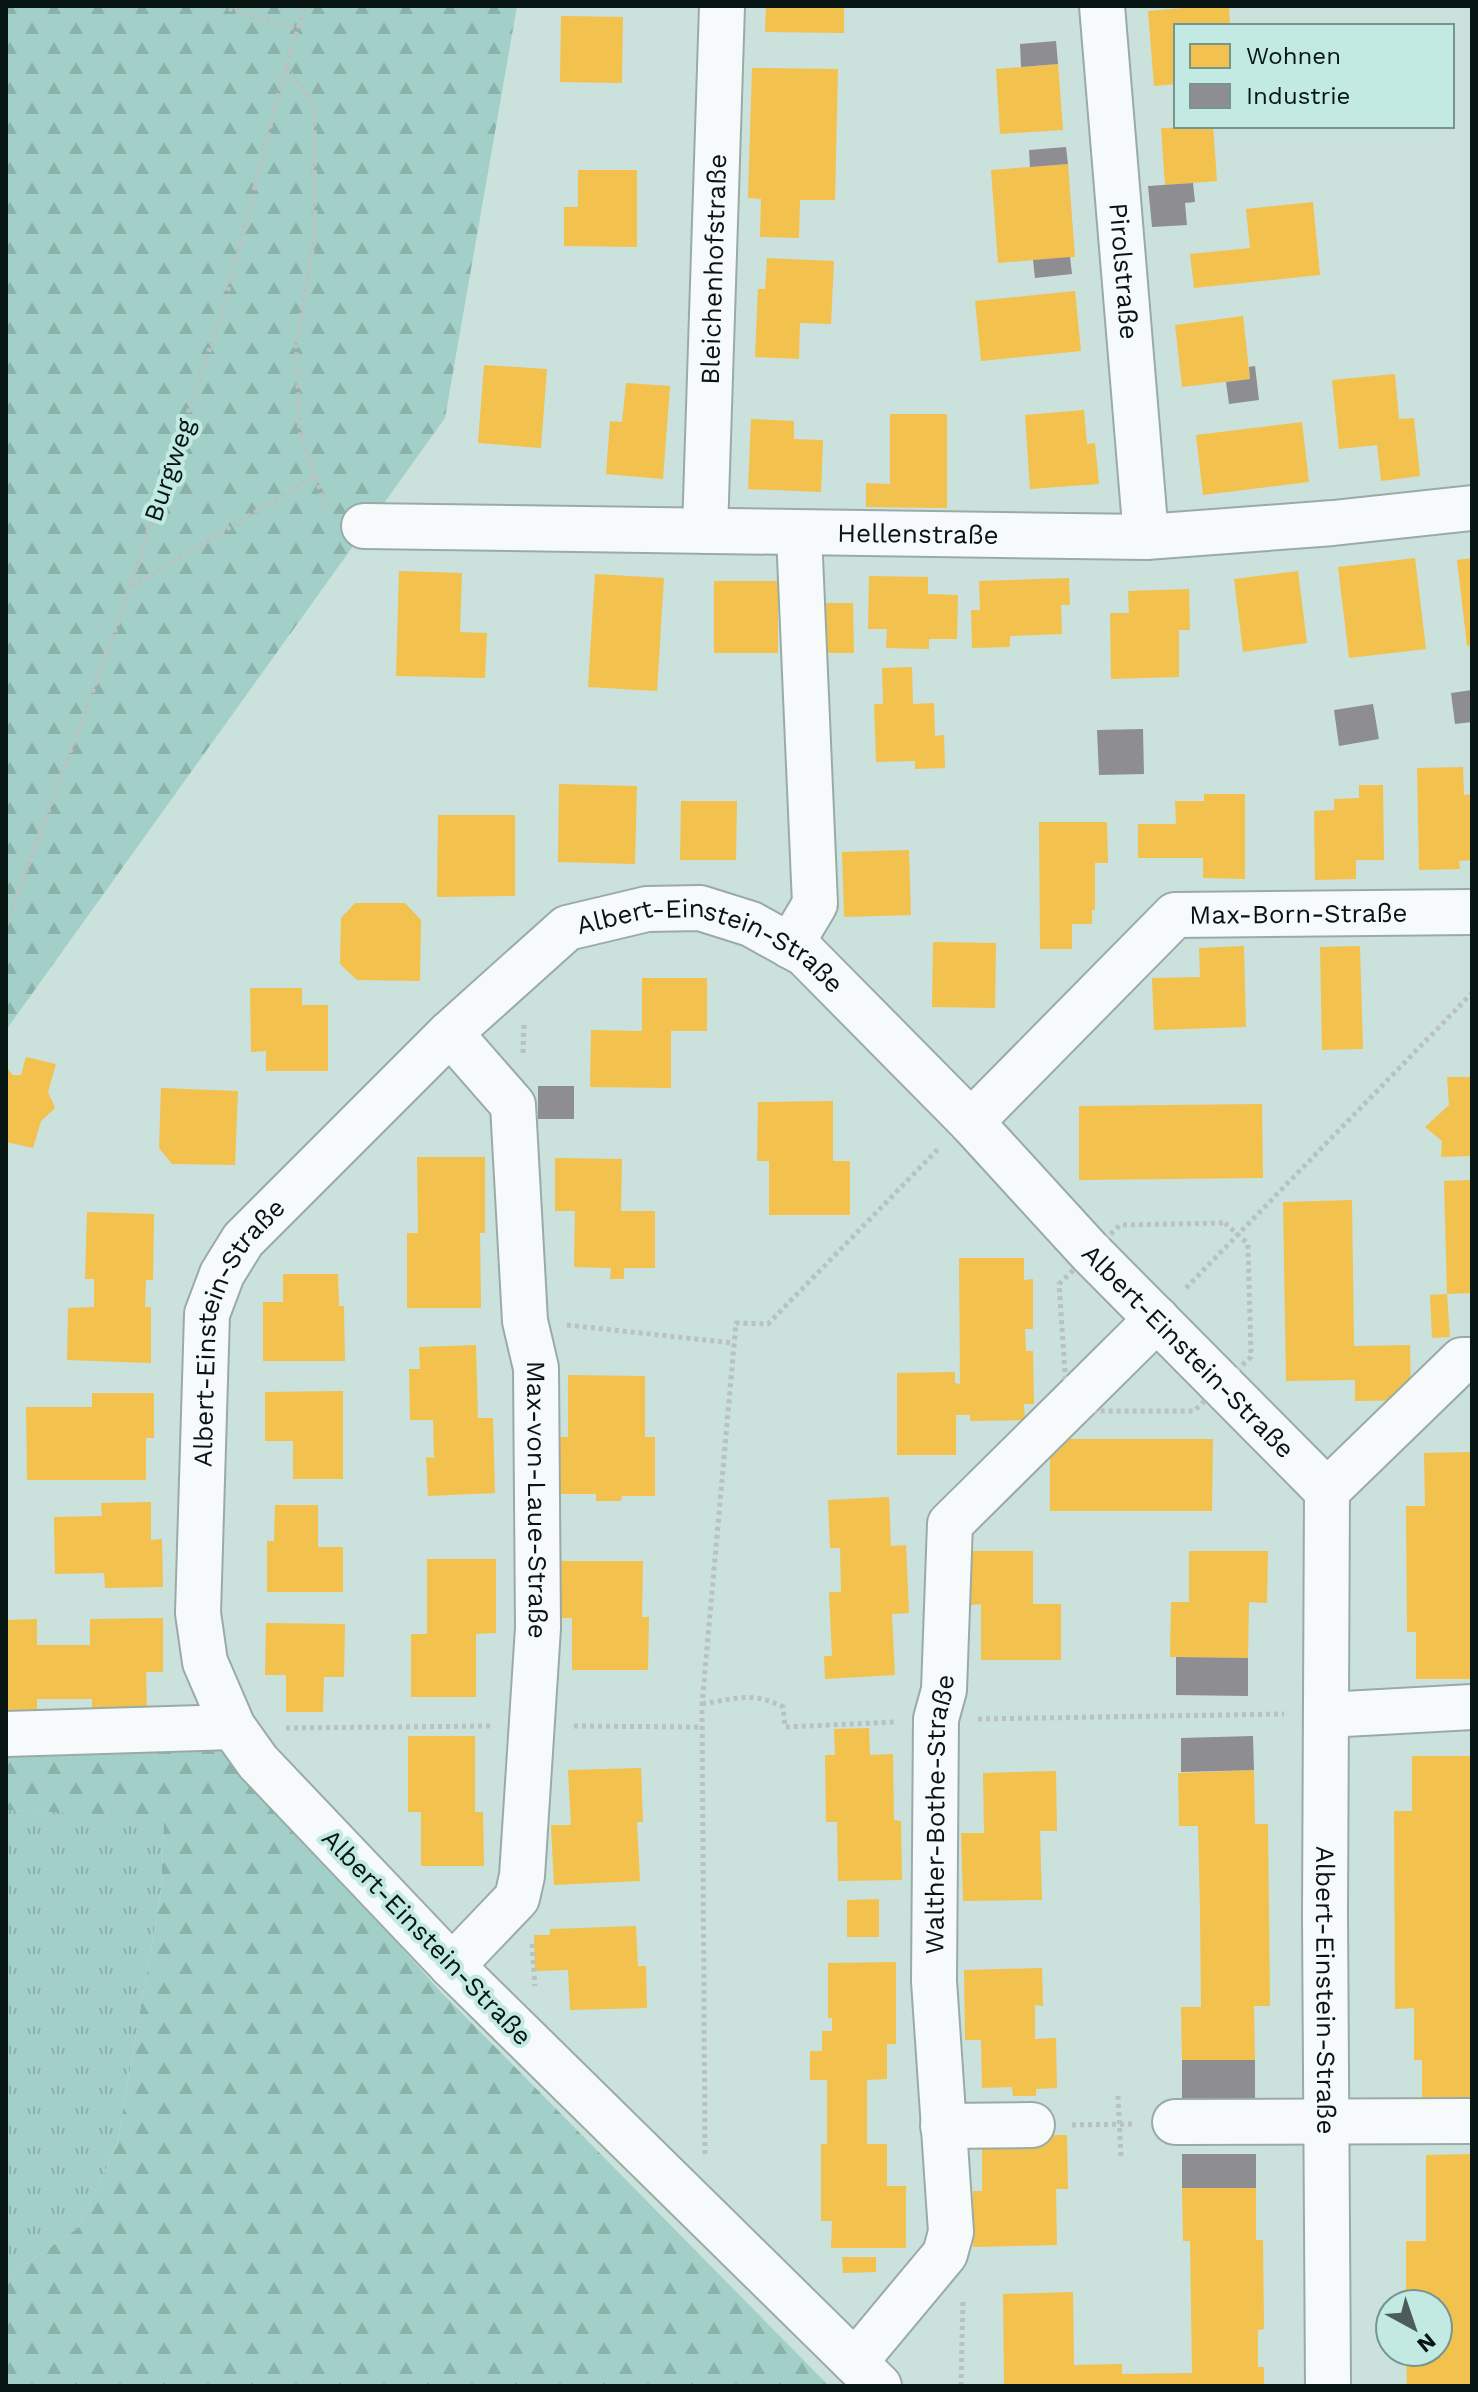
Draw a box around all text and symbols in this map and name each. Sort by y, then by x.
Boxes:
legend [1174,24,1454,128]
text: Wohnen [1246,42,1341,70]
text: Industrie [1246,82,1350,110]
street label: Bleichenhofstraße [695,153,732,385]
street label: Pirolstraße [1103,201,1145,341]
street label: Burgweg [137,415,201,525]
street label: Hellenstraße [837,518,999,550]
street label: Albert-Einstein-Straße [573,893,850,999]
street label: Max-Born-Straße [1189,898,1408,930]
street label: Albert-Einstein-Straße [187,1192,291,1468]
street label: Albert-Einstein-Straße [1076,1238,1301,1464]
street label: Max-von-Laue-Straße [521,1361,553,1640]
street label: Walther-Bothe-Straße [919,1674,960,1954]
street label: Albert-Einstein-Straße [316,1823,538,2051]
street label: Albert-Einstein-Straße [1310,1846,1341,2134]
north arrow [1374,2288,1454,2368]
text: N [1412,2328,1441,2358]

